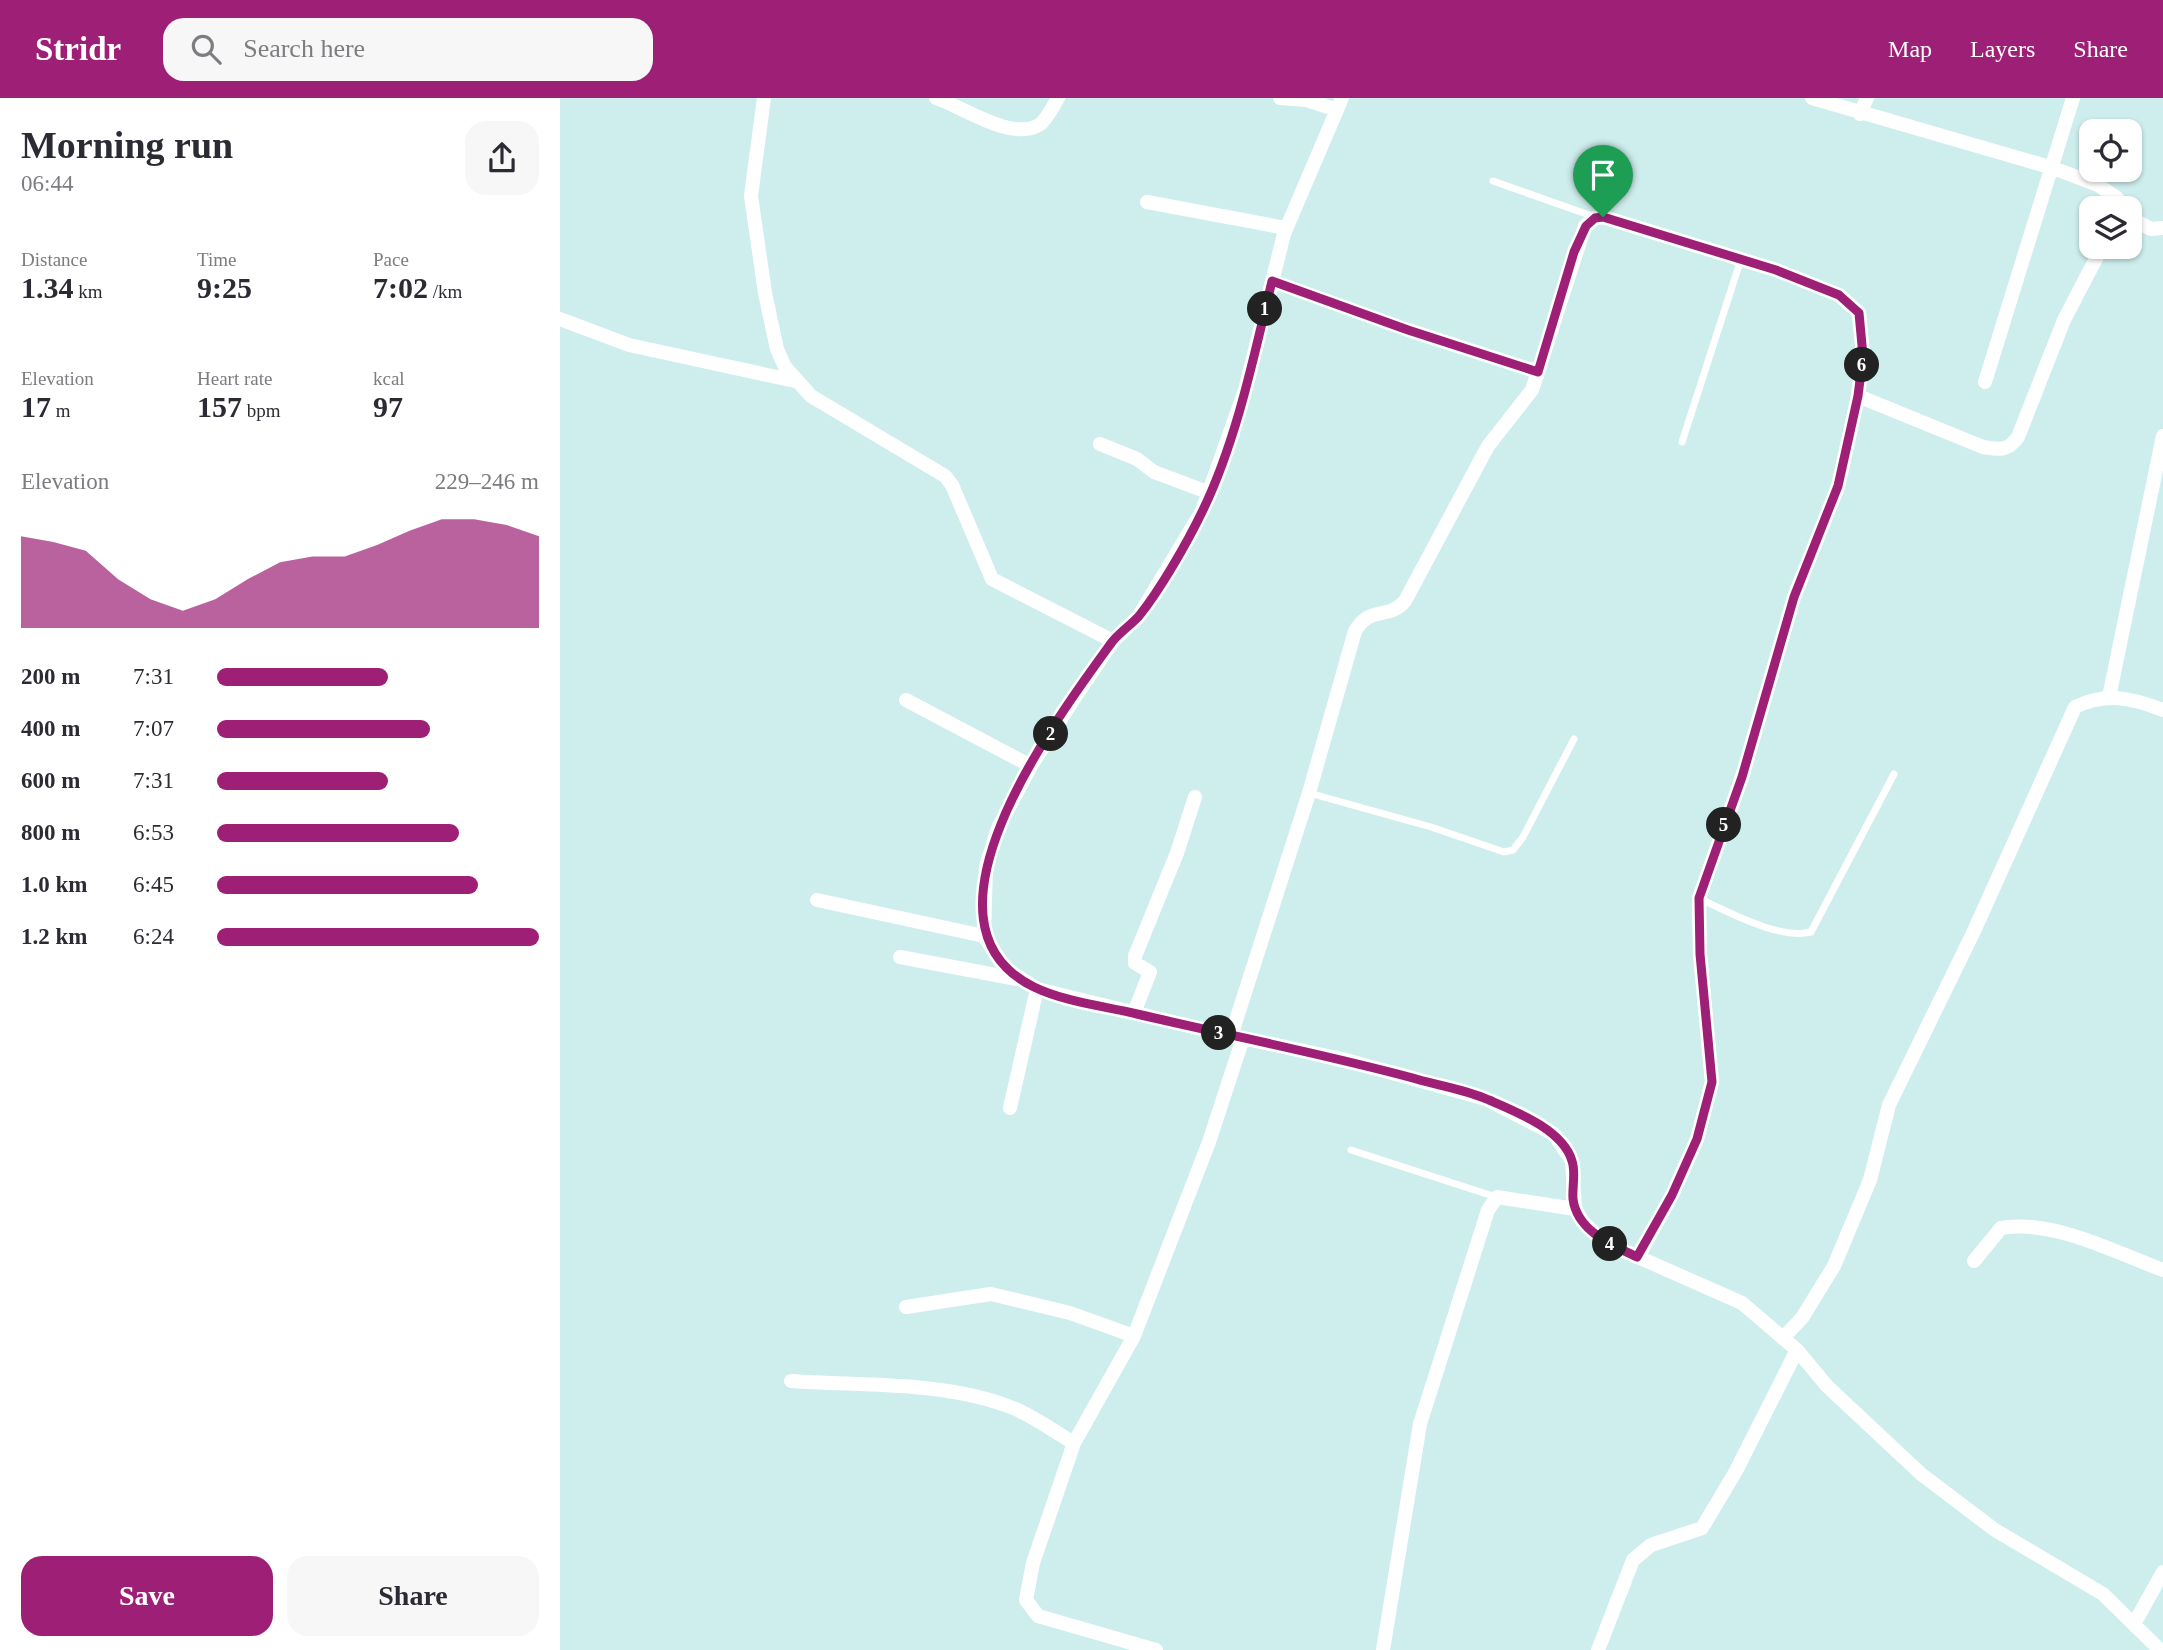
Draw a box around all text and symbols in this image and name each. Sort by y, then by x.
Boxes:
search box [163,18,653,81]
icon: search [187,30,225,68]
text: Stridr [35,31,121,67]
text: Search here [243,34,365,63]
text: Map [1888,36,1932,62]
text: Layers [1970,36,2035,62]
text: Share [2073,36,2128,62]
map controls [2079,119,2142,259]
button: locate [2079,119,2142,182]
button: share [465,121,539,195]
text: Morning run [21,124,233,166]
pin [1573,145,1633,217]
icon: arrive [1584,156,1622,194]
text: 06:44 [21,171,73,196]
button: layers [2079,196,2142,259]
text: Distance [21,249,87,270]
text: Time [197,249,236,270]
text: Pace [373,249,409,270]
text: 1.34 [21,271,74,304]
text: 9:25 [197,271,252,304]
text: 7:02 [373,271,428,304]
text: km [74,281,103,302]
text: /km [428,281,462,302]
pin: 1 [1248,292,1282,326]
text: 1 [1260,298,1269,319]
pin: 6 [1844,348,1880,382]
text: 6 [1857,354,1866,375]
text: Elevation [21,368,94,389]
text: Heart rate [197,368,272,389]
text: kcal [373,368,405,389]
text: 17 [21,390,51,423]
text: 157 [197,390,242,423]
text: 97 [373,390,403,423]
text: m [51,400,71,421]
text: bpm [242,400,281,421]
text: Elevation [21,469,109,494]
text: 229–246 m [435,469,539,494]
text: 200 m [21,664,80,689]
text: 7:31 [133,664,174,689]
text: 400 m [21,716,80,741]
text: 7:07 [133,716,174,741]
pin: 2 [1034,716,1068,752]
text: 2 [1046,723,1055,744]
text: 600 m [21,768,80,793]
text: 7:31 [133,768,174,793]
pin: 5 [1706,808,1742,842]
text: 5 [1719,814,1728,835]
text: 800 m [21,820,80,845]
text: 6:53 [133,820,174,845]
text: 1.0 km [21,872,87,897]
text: 6:45 [133,872,174,897]
text: 1.2 km [21,924,87,949]
text: 6:24 [133,924,174,949]
pin: 3 [1202,1016,1236,1051]
text: 3 [1214,1022,1223,1043]
pin: 4 [1592,1226,1628,1262]
text: 4 [1605,1233,1614,1254]
button: Save [21,1556,273,1636]
button: Share [287,1556,539,1636]

